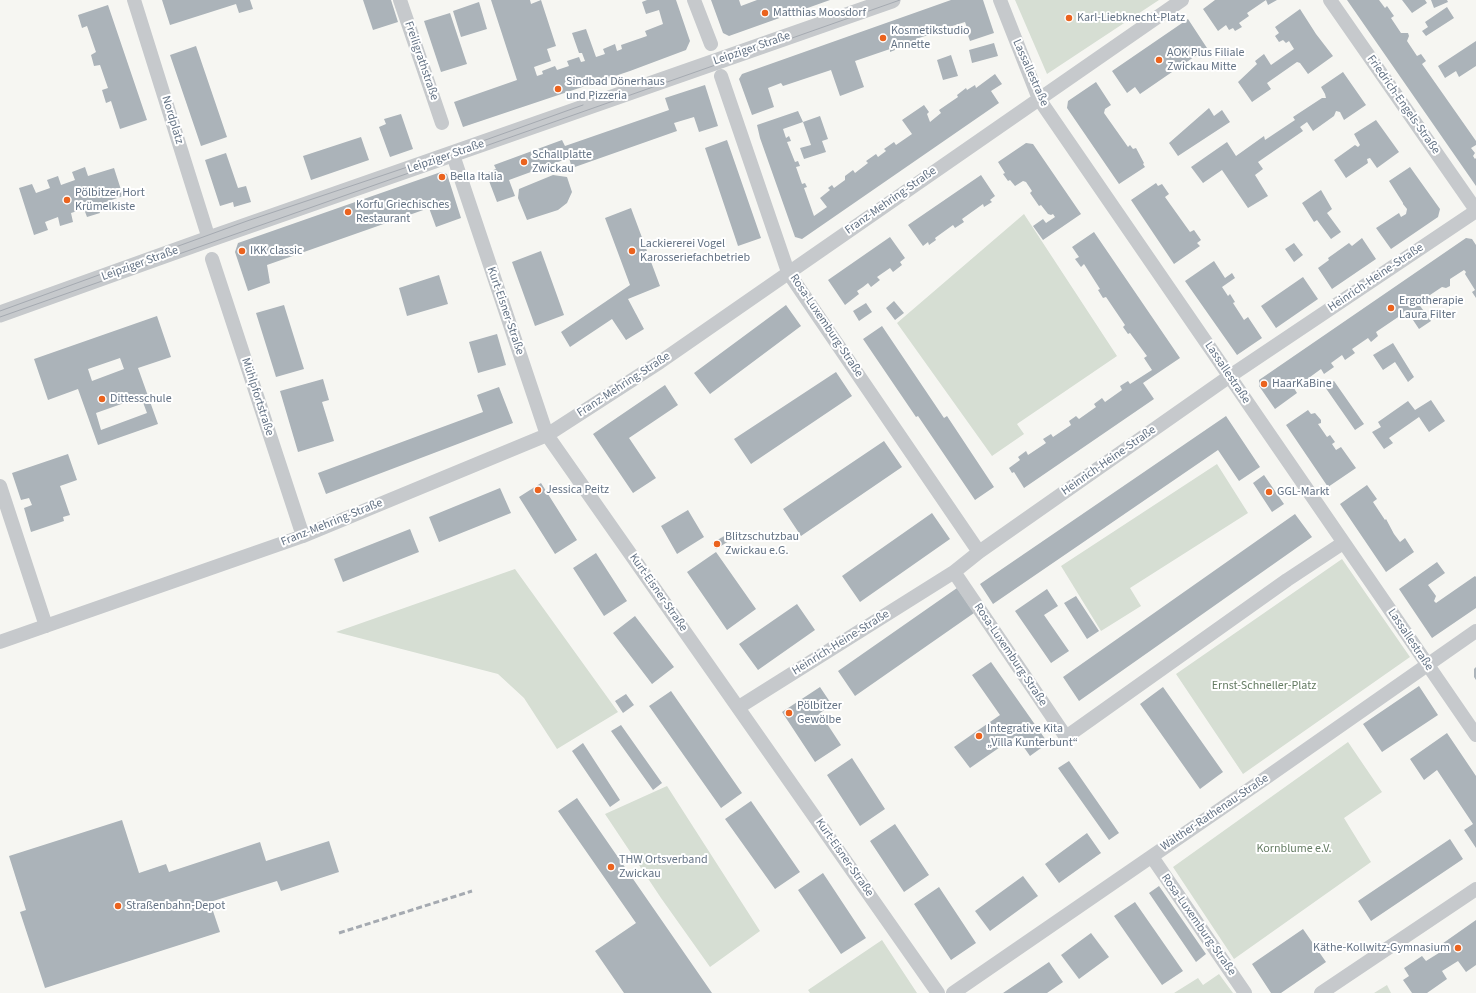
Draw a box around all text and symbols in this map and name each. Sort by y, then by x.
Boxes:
place label: Matthias Moosdorf [773,6,866,20]
marker: Matthias Moosdorf [760,8,770,18]
place label: Karl-Liebknecht-Platz [1077,11,1185,25]
marker: Karl-Liebknecht-Platz [1064,13,1074,23]
street label: Freiligrathstraße [401,20,441,102]
place label: Kosmetikstudio Annette [891,24,970,52]
street label: Leipziger Straße [712,29,792,69]
marker: Kosmetikstudio Annette [878,33,888,43]
street label: Lassallestraße [1009,37,1051,109]
place label: AOK Plus Filiale Zwickau Mitte [1167,46,1244,74]
street label: Friedrich-Engels-Straße [1363,53,1443,157]
marker: AOK Plus Filiale Zwickau Mitte [1154,55,1164,65]
place label: Sindbad Dönerhaus und Pizzeria [566,75,665,103]
marker: Sindbad Dönerhaus und Pizzeria [553,84,563,94]
street label: Nordplatz [158,94,186,146]
street label: Leipziger Straße [406,137,486,177]
place label: Schallplatte Zwickau [532,148,592,176]
marker: Schallplatte Zwickau [519,157,529,167]
street label: Franz-Mehring-Straße [843,164,939,238]
place label: Bella Italia [450,170,503,184]
marker: Bella Italia [437,172,447,182]
place label: Pölbitzer Hort Krümelkiste [75,186,145,214]
marker: Pölbitzer Hort Krümelkiste [62,195,72,205]
place label: Korfu Griechisches Restaurant [356,198,449,226]
marker: Korfu Griechisches Restaurant [343,207,353,217]
place label: Lackiererei Vogel Karosseriefachbetrieb [640,237,750,265]
street label: Heinrich-Heine-Straße [1326,241,1426,315]
street label: Leipziger Straße [100,243,180,285]
place label: IKK classic [250,244,303,258]
marker: IKK classic [237,246,247,256]
marker: Lackiererei Vogel Karosseriefachbetrieb [627,246,637,256]
street label: Kurt-Eisner-Straße [483,265,527,357]
street label: Rosa-Luxemburg-Straße [786,272,866,380]
place label: Ergotherapie Laura Filter [1399,294,1464,322]
marker: Ergotherapie Laura Filter [1386,303,1396,313]
street label: Lassallestraße [1201,339,1253,407]
street label: Franz-Mehring-Straße [575,349,673,421]
street label: Mühlpfortstraße [238,356,276,438]
place label: HaarKaBine [1272,377,1332,391]
marker: HaarKaBine [1259,379,1269,389]
place label: Dittesschule [110,392,172,406]
marker: Dittesschule [97,394,107,404]
street label: Heinrich-Heine-Straße [1059,423,1159,499]
place label: Jessica Peitz [546,483,609,497]
marker: Jessica Peitz [533,485,543,495]
place label: GGL-Markt [1277,485,1329,499]
marker: GGL-Markt [1264,487,1274,497]
street label: Franz-Mehring-Straße [279,496,385,550]
place label: Blitzschutzbau Zwickau e.G. [725,530,799,558]
marker: Blitzschutzbau Zwickau e.G. [712,539,722,549]
street label: Kurt-Eisner-Straße [626,551,690,635]
street label: Rosa-Luxemburg-Straße [970,601,1050,709]
street label: Lassallestraße [1384,606,1436,674]
street label: Heinrich-Heine-Straße [790,607,892,679]
park label: Ernst-Schneller-Platz [1212,679,1316,693]
place label: Pölbitzer Gewölbe [797,699,842,727]
marker: Pölbitzer Gewölbe [784,708,794,718]
place label: Integrative Kita „Villa Kunterbunt“ [987,722,1078,750]
marker: Integrative Kita „Villa Kunterbunt“ [974,731,984,741]
street label: Walther-Rathenau-Straße [1158,771,1272,855]
street label: Kurt-Eisner-Straße [812,816,876,900]
park label: Kornblume e.V. [1256,842,1332,856]
place label: THW Ortsverband Zwickau [619,853,708,881]
marker: THW Ortsverband Zwickau [606,862,616,872]
street label: Rosa-Luxemburg-Straße [1157,871,1239,979]
place label: Straßenbahn-Depot [126,899,225,913]
marker: Straßenbahn-Depot [113,901,123,911]
place label: Käthe-Kollwitz-Gymnasium [1313,941,1450,955]
marker: Käthe-Kollwitz-Gymnasium [1453,943,1463,953]

